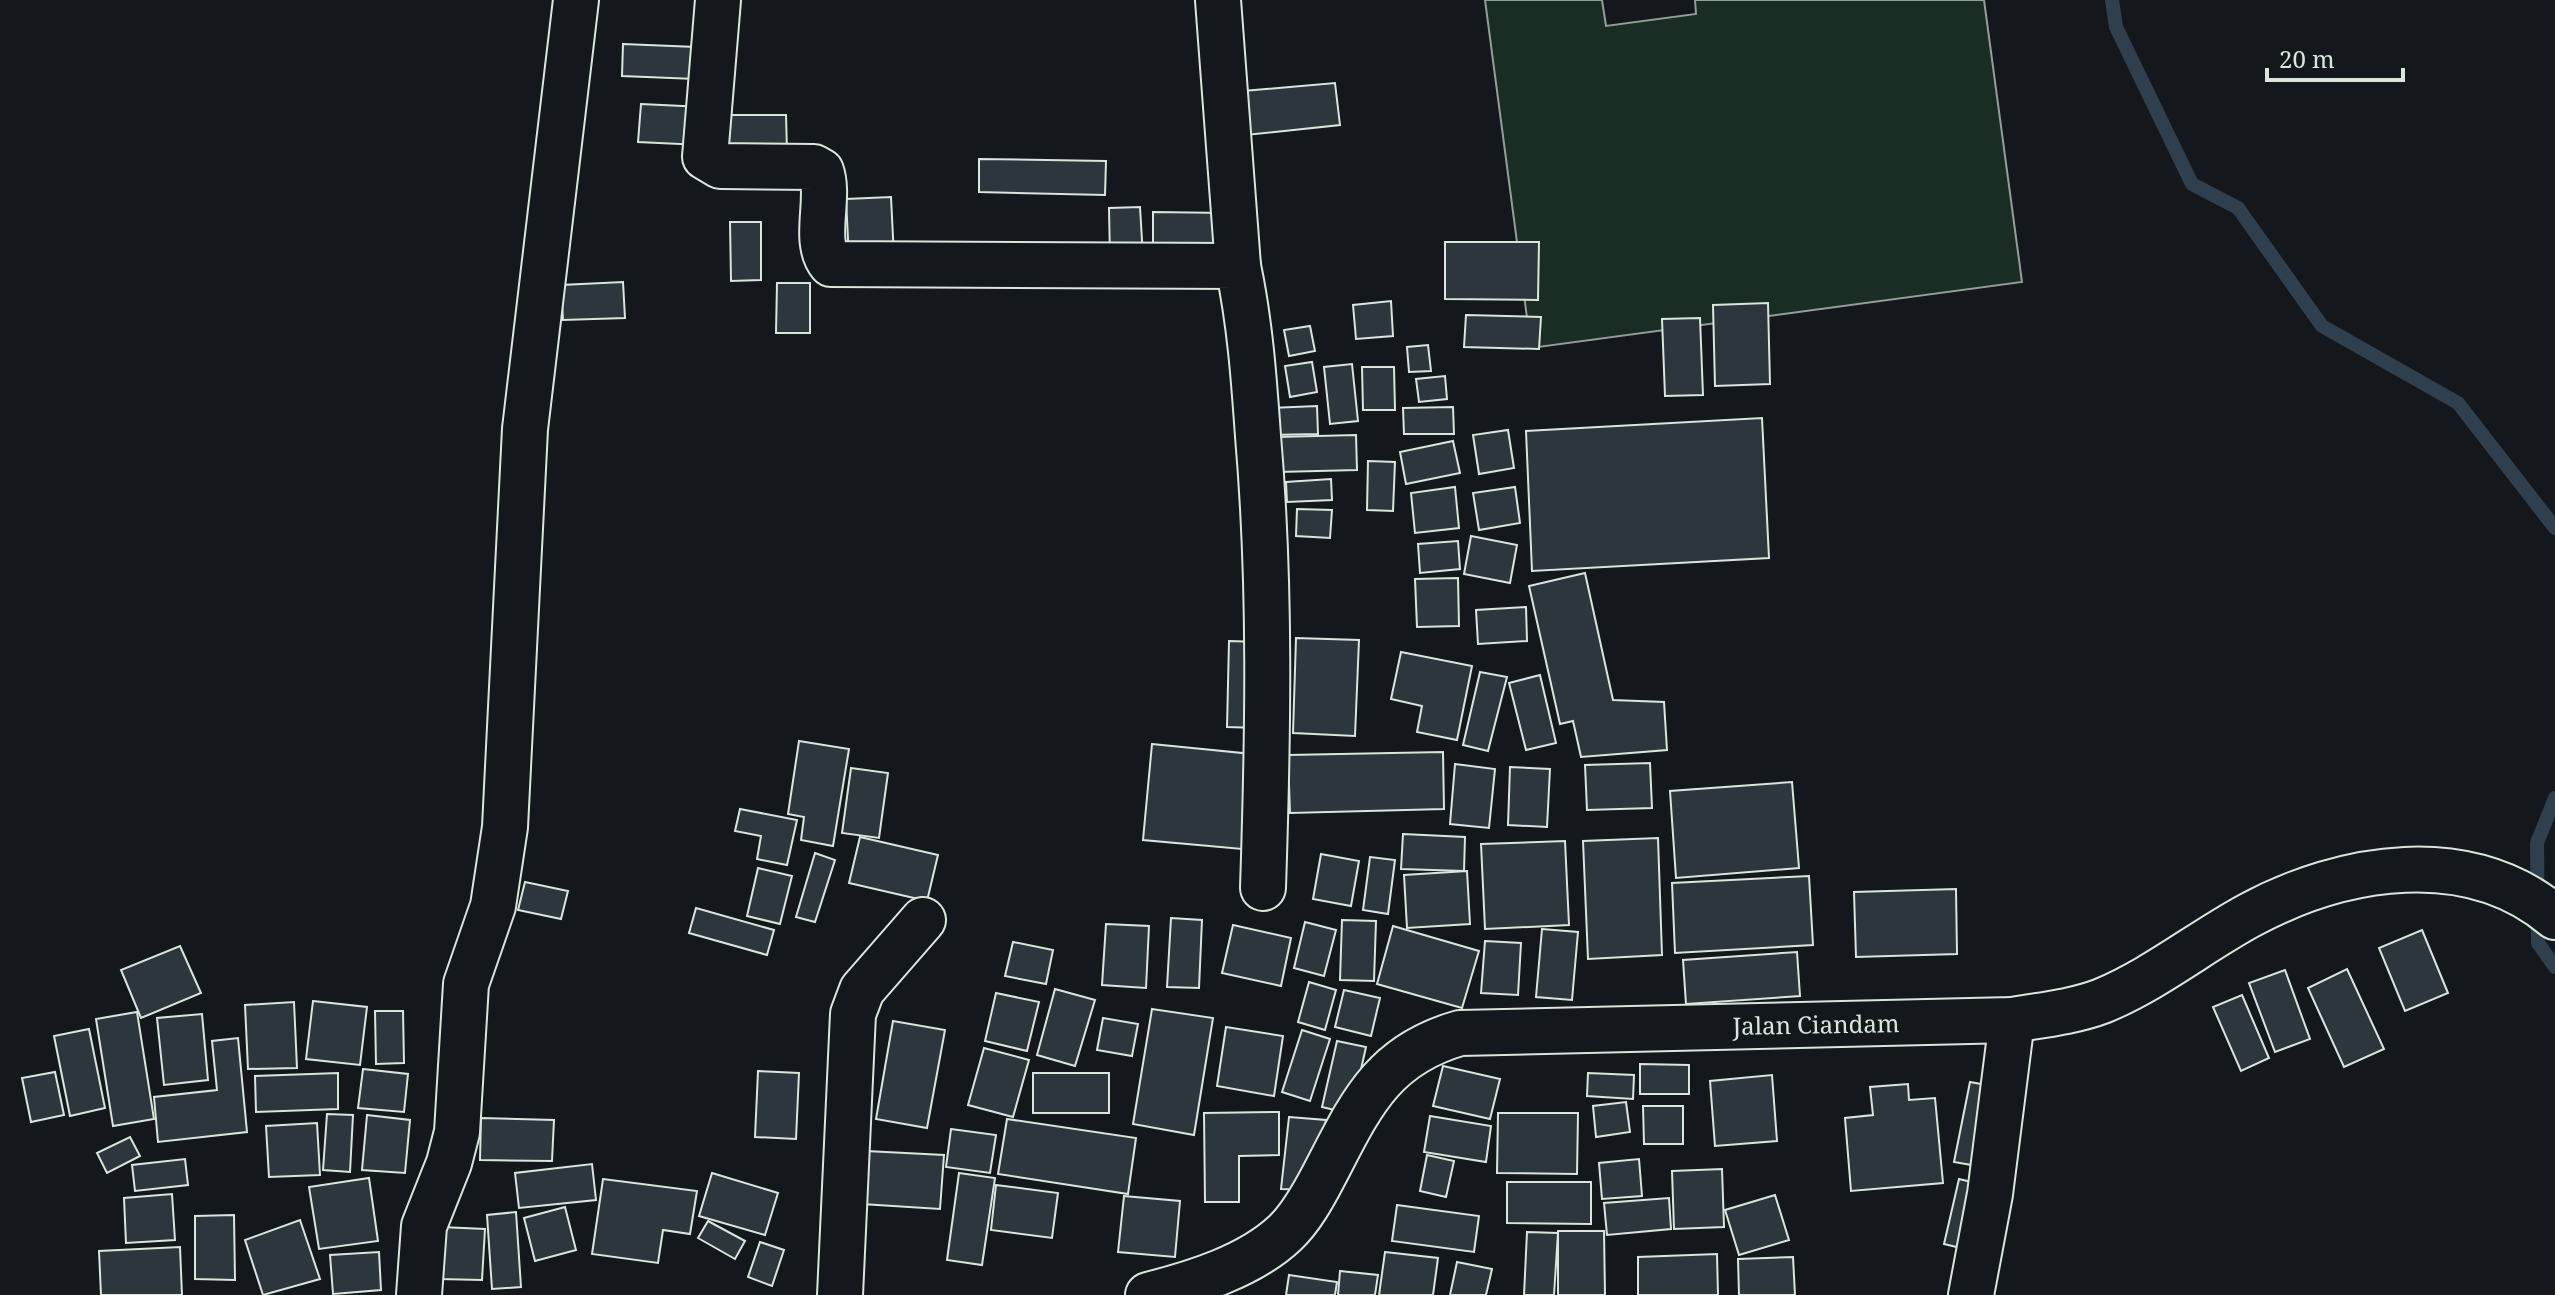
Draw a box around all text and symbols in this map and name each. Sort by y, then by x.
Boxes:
scale bar [2267,32,2403,82]
text: 20 m [2279,42,2335,75]
street label: Jalan Ciandam [1731,1006,1900,1042]

